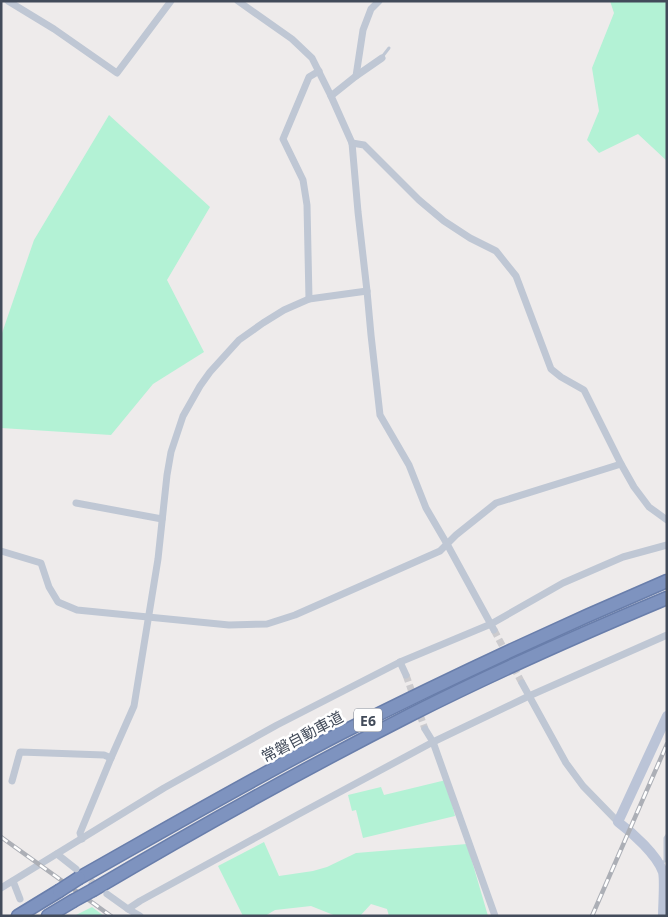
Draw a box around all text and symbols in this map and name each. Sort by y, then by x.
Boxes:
street label: 常磐自動車道 [258,706,346,766]
road number: E6 [354,708,382,732]

